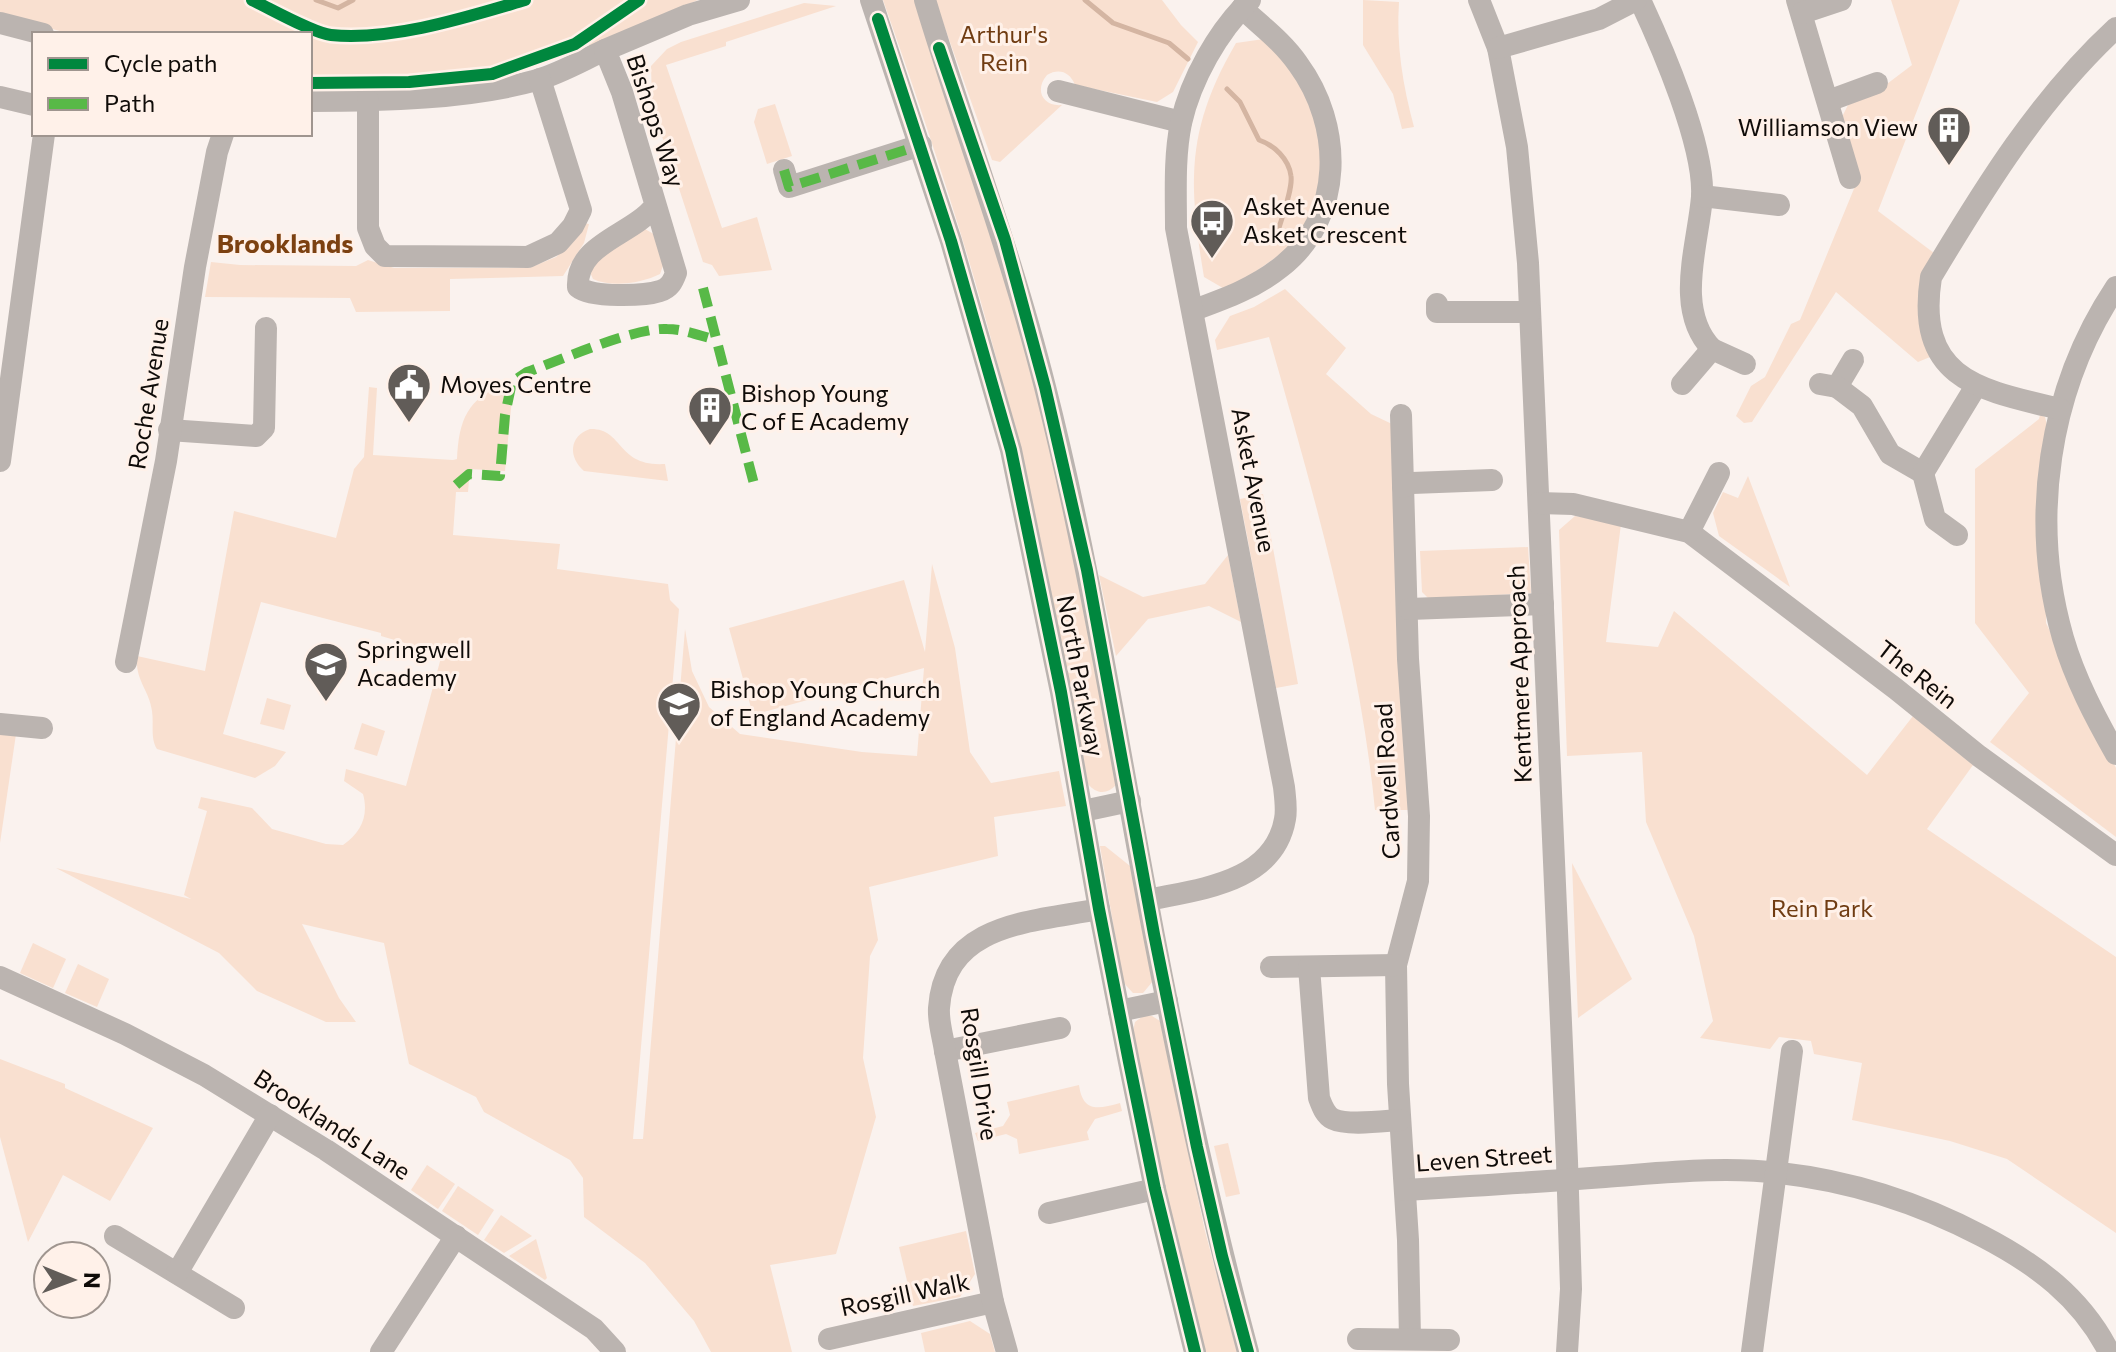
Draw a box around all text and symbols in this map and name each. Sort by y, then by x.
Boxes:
park label: Arthur's Rein [960,19,1048,76]
legend [32,32,312,136]
text: Cycle path [104,48,218,77]
street label: Bishops Way [621,50,692,191]
text: Path [104,88,155,117]
building icon: Williamson View [1925,104,1973,167]
place label: Williamson View [1738,112,1918,141]
place label: Asket Avenue Asket Crescent [1243,191,1407,248]
bus stop icon: Asket Avenue Asket Crescent [1188,197,1236,260]
district label: Brooklands [217,227,353,258]
street label: Roche Avenue [121,316,174,471]
public building icon: Moyes Centre [385,361,433,424]
place label: Moyes Centre [440,369,592,398]
place label: Bishop Young C of E Academy [741,378,909,435]
building icon: Bishop Young C of E Academy [686,384,734,447]
street label: Asket Avenue [1226,405,1283,555]
street label: Kentmere Approach [1500,565,1537,784]
street label: North Parkway [1052,592,1111,759]
street label: The Rein [1872,633,1964,714]
place label: Springwell Academy [357,634,471,691]
school or university icon: Springwell Academy [302,640,350,703]
place label: Bishop Young Church of England Academy [710,674,940,731]
school or university icon: Bishop Young Church of England Academy [655,680,703,743]
street label: Cardwell Road [1368,702,1405,860]
park label: Rein Park [1771,893,1873,922]
street label: Rosgill Drive [956,1005,1005,1142]
street label: Brooklands Lane [249,1062,417,1185]
street label: Leven Street [1415,1138,1553,1177]
north arrow [32,1240,112,1320]
street label: Rosgill Walk [838,1266,972,1321]
text: N [79,1272,106,1289]

